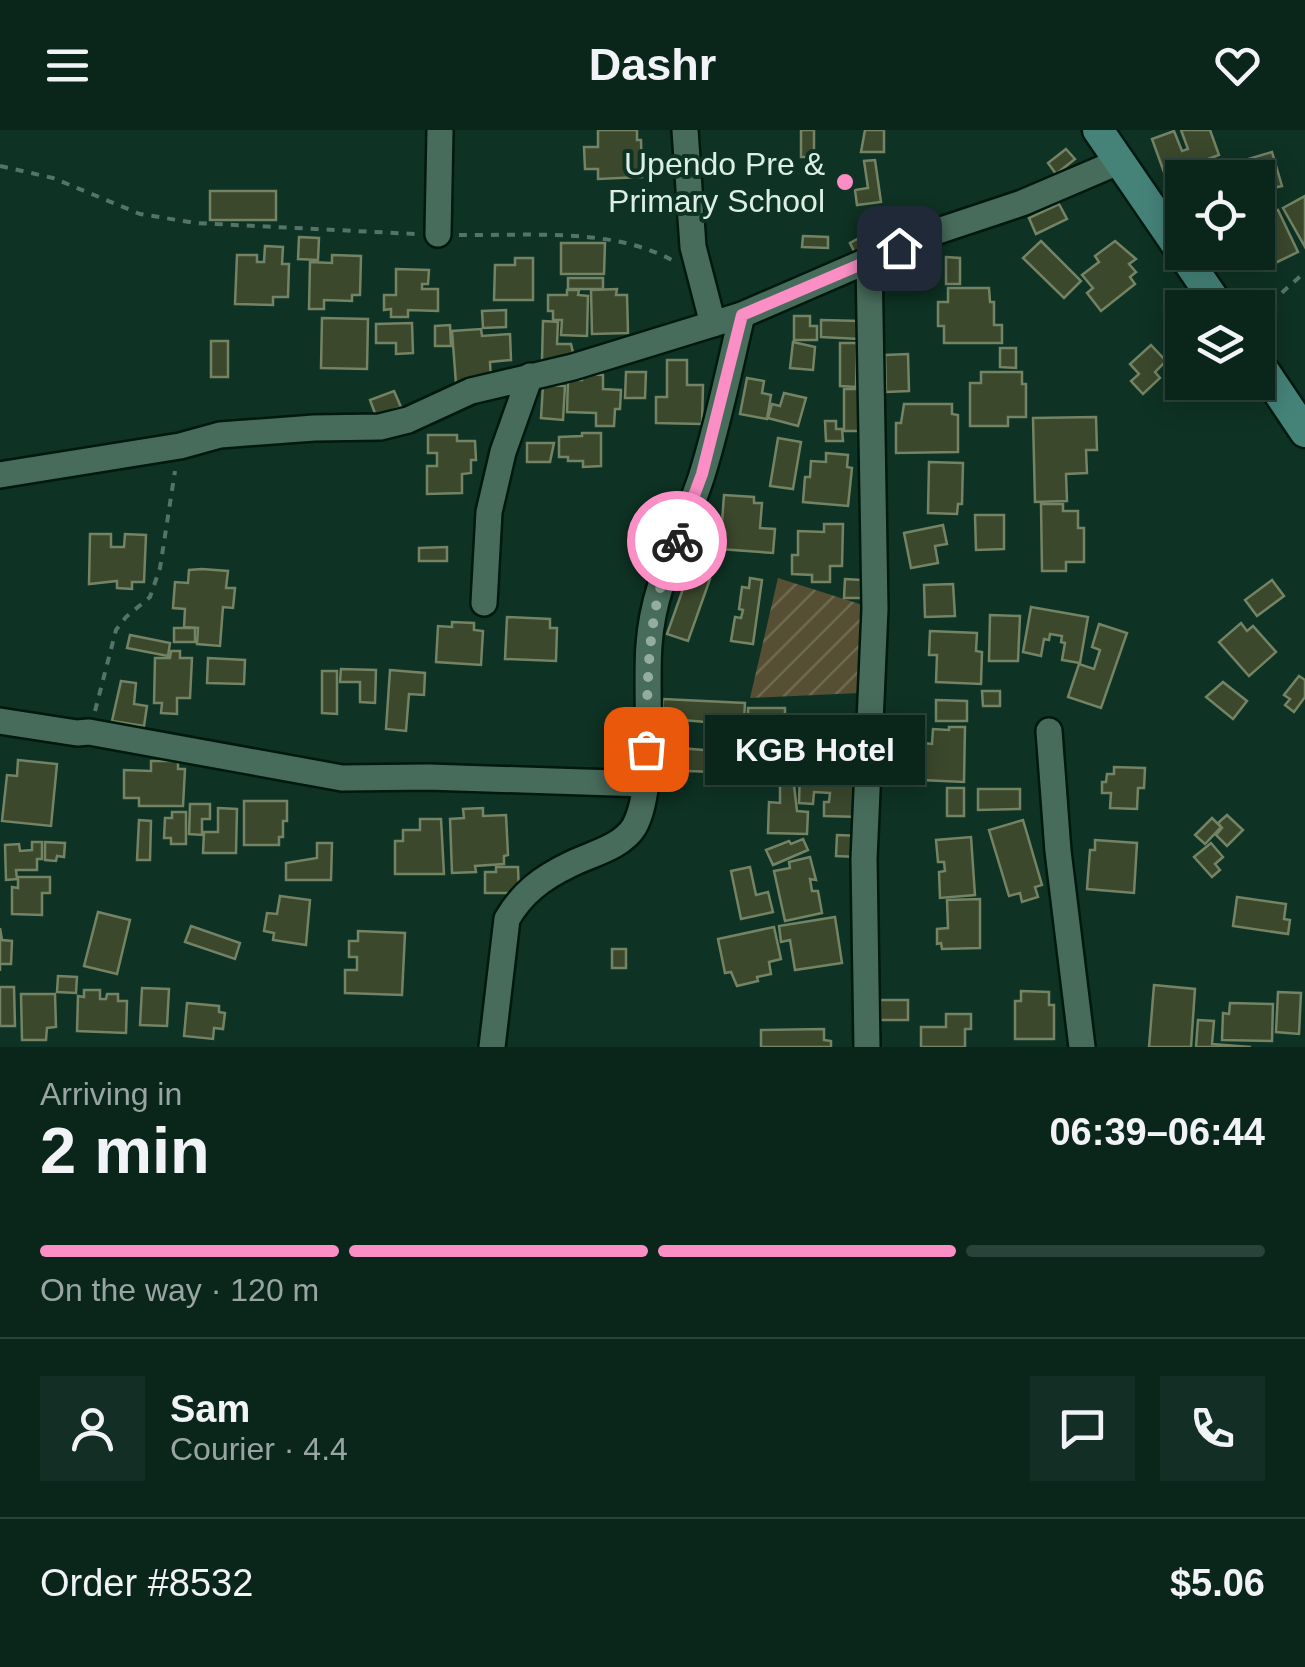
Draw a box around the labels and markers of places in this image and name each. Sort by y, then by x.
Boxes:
place label: Upendo Pre & Primary School [608,146,825,219]
marker: Upendo Pre & Primary School [834,171,856,193]
pin [857,206,942,291]
pin [604,707,689,792]
callout: KGB Hotel [706,714,926,784]

